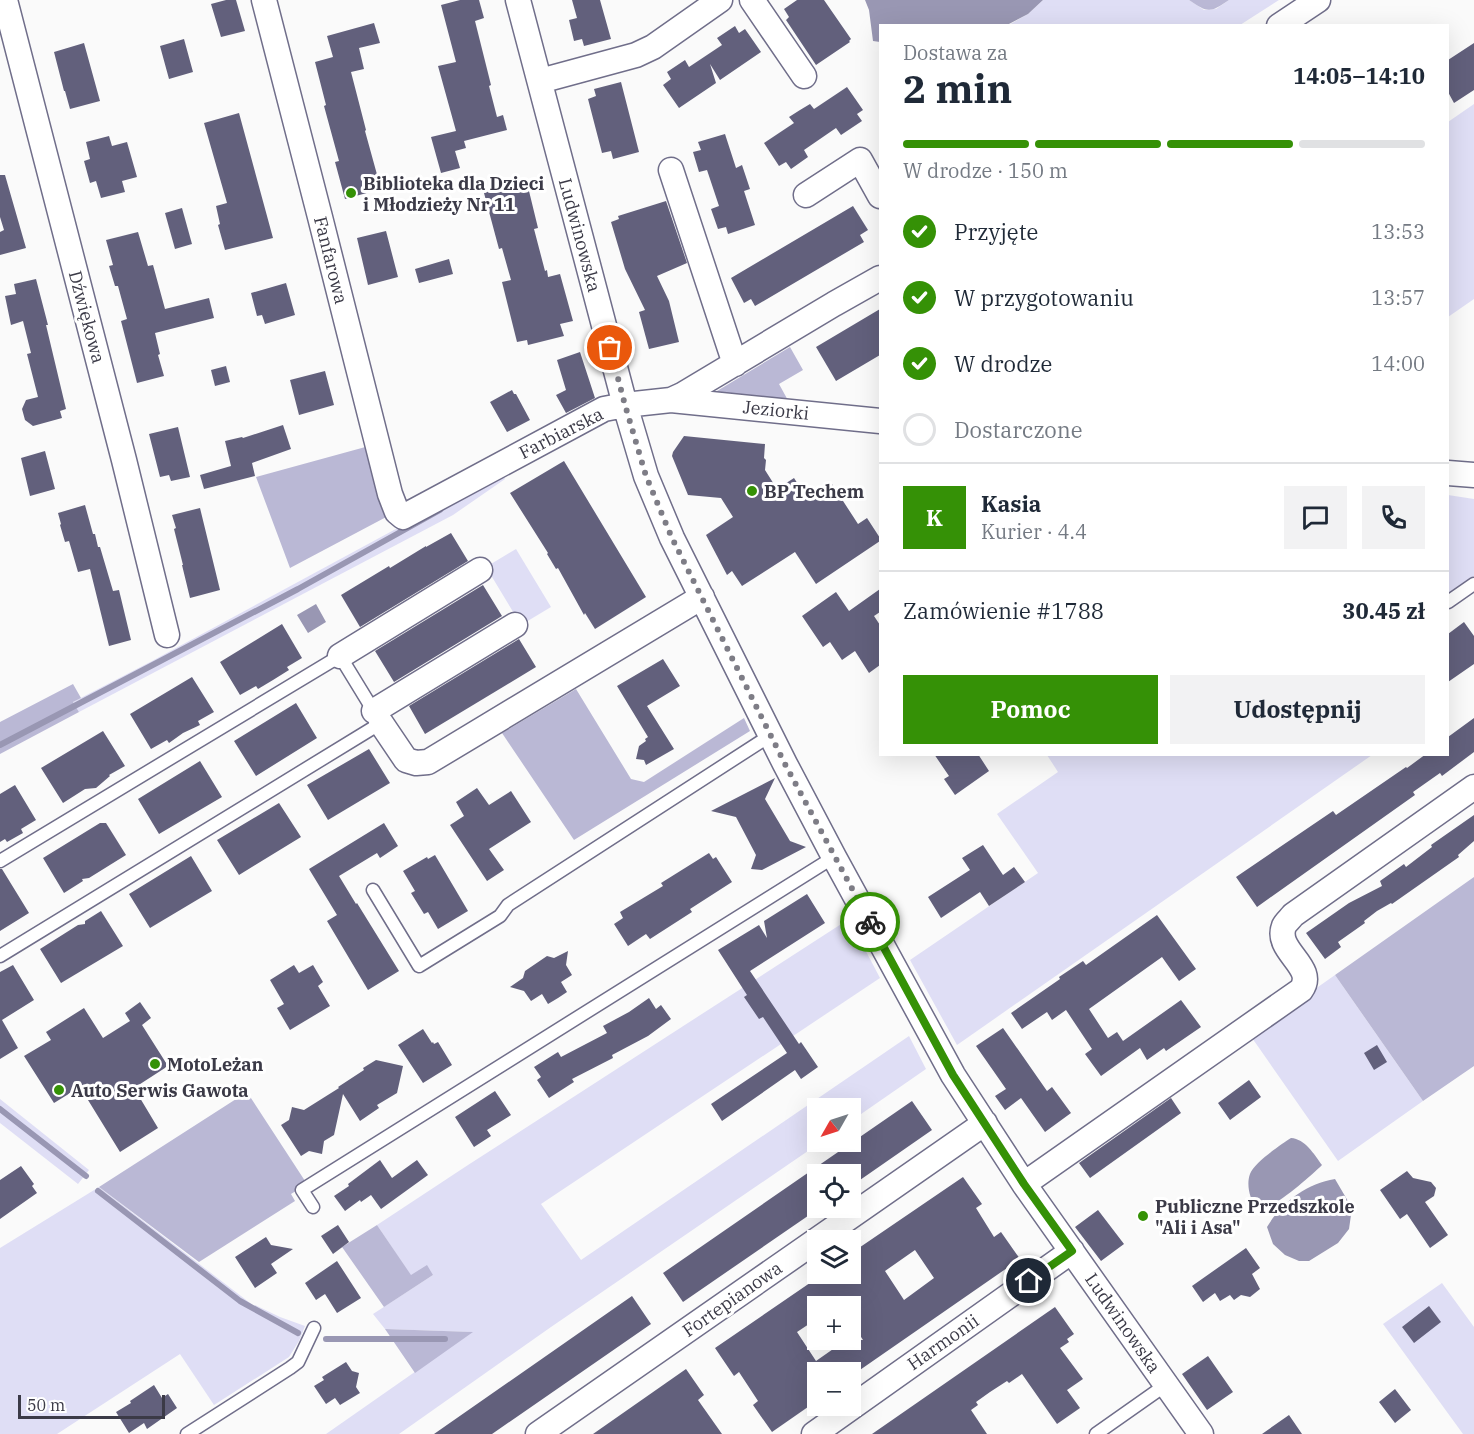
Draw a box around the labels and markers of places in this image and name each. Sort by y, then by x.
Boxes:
place label: Biblioteka dla Dzieci i Młodzieży Nr 11 [363,172,544,216]
marker: Biblioteka dla Dzieci i Młodzieży Nr 11 [344,186,358,200]
pin [584,322,635,373]
place label: BP Techem [764,480,865,503]
marker: BP Techem [745,484,759,498]
place label: MotoLeżan [167,1053,264,1076]
marker: MotoLeżan [148,1057,162,1071]
place label: Auto Serwis Gawota [71,1079,249,1102]
marker: Auto Serwis Gawota [52,1083,66,1097]
place label: Publiczne Przedszkole "Ali i Asa" [1155,1195,1355,1239]
marker: Publiczne Przedszkole "Ali i Asa" [1136,1209,1150,1223]
pin [1003,1255,1054,1306]

